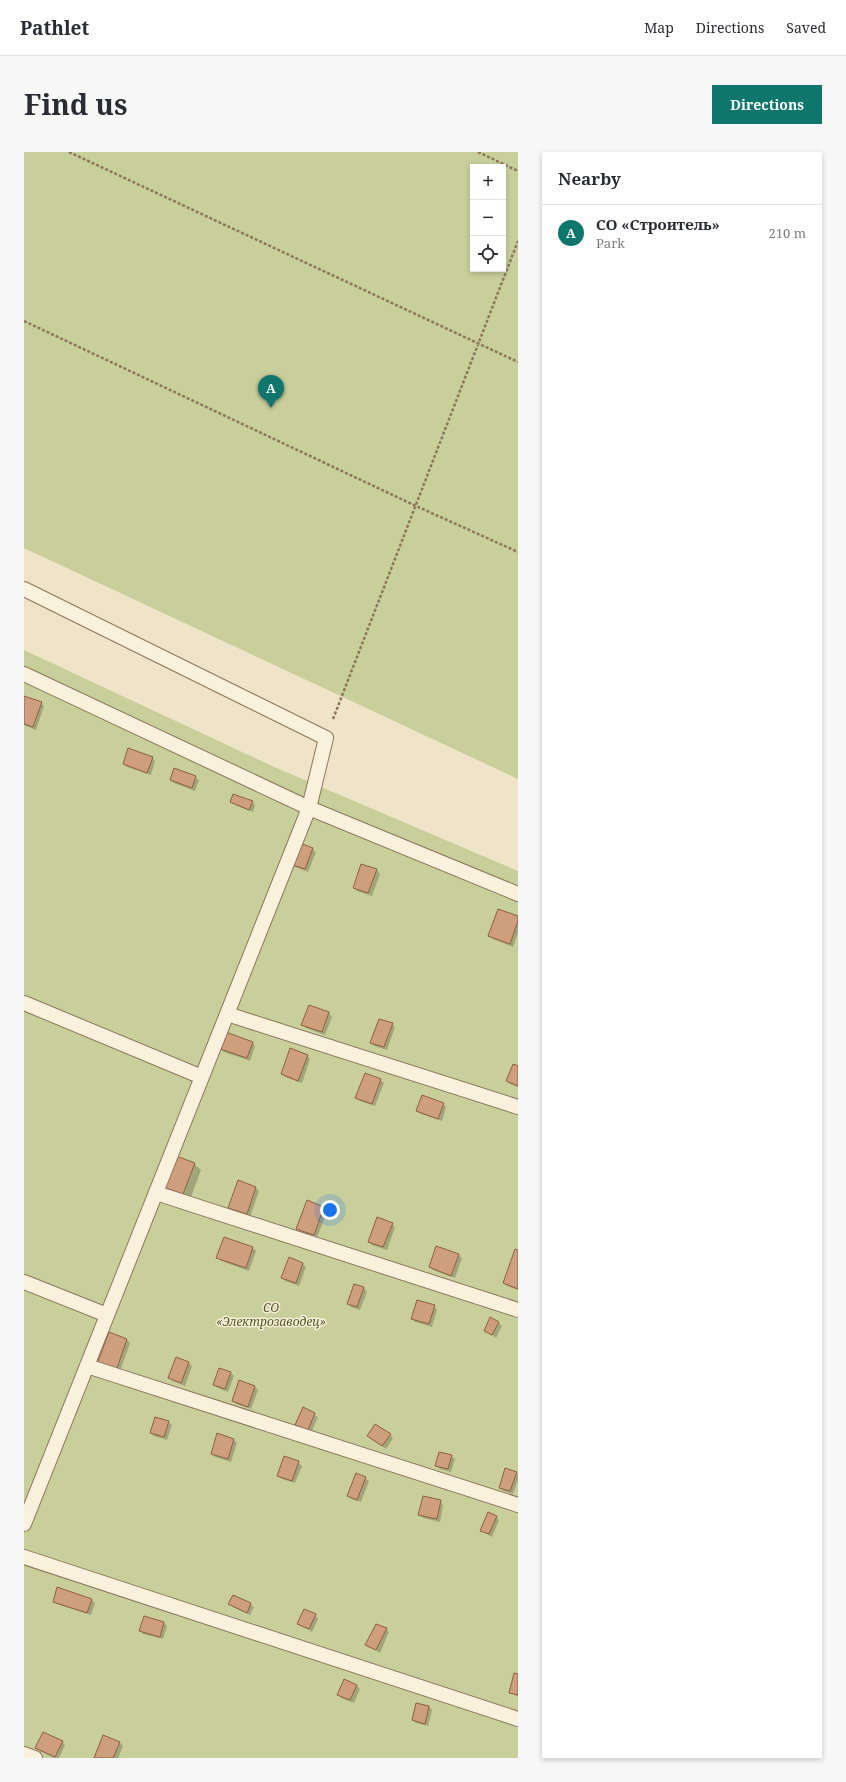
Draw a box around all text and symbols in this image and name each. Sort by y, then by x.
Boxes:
text: Pathlet [20,15,89,41]
text: Map [644,18,674,37]
text: Directions [696,18,764,37]
text: Saved [786,18,826,37]
text: Find us [24,85,128,123]
button: Directions [712,85,822,124]
map controls [470,164,506,272]
button: + [470,164,506,200]
text: Nearby [558,167,621,190]
button: − [470,200,506,236]
text: СО «Строитель» [596,214,720,234]
text: A [566,224,576,242]
text: 210 m [769,224,806,242]
text: Park [596,234,625,252]
button: locate [470,236,506,272]
pin: A [258,375,284,408]
your location [320,1200,340,1220]
park label: СО «Электрозаводец» [216,1299,326,1330]

